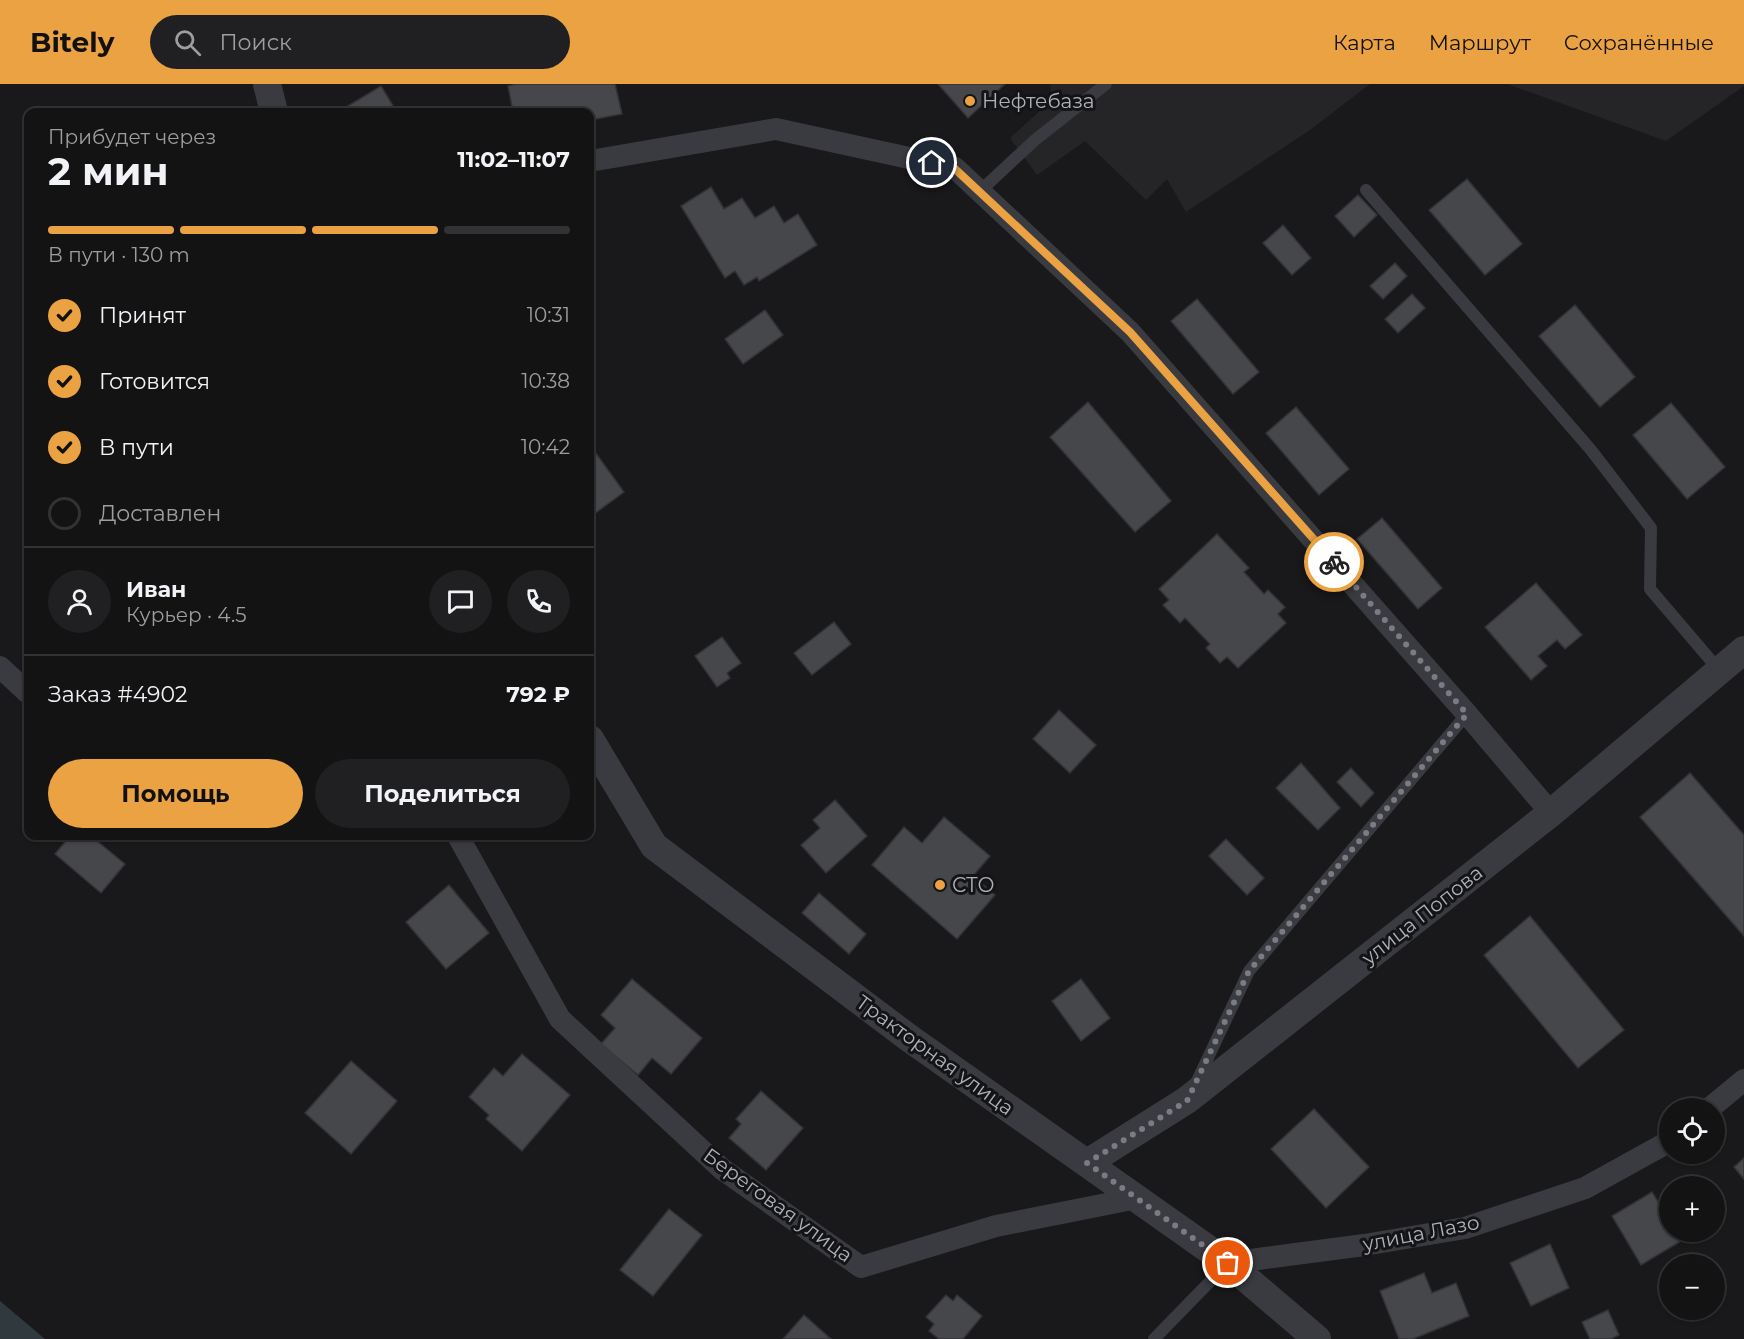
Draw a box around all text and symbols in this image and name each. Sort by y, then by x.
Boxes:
search box [150,15,570,69]
text: Bitely [30,25,114,59]
icon: search [171,26,204,59]
text: Поиск [219,29,292,56]
text: Карта [1333,30,1396,55]
text: Маршрут [1429,30,1531,55]
text: Сохранённые [1564,30,1714,55]
place label: Нефтебаза [982,89,1095,113]
marker: Нефтебаза [963,94,977,108]
text: Прибудет через [48,125,216,149]
pin [906,137,957,188]
text: 11:02–11:07 [457,146,570,173]
icon: home [915,146,948,179]
text: 2 мин [48,147,169,195]
text: В пути · 130 m [48,243,190,267]
icon: check [48,299,81,332]
text: Принят [99,302,186,329]
text: 10:31 [527,303,570,327]
icon: check [48,365,81,398]
text: Готовится [99,368,210,395]
text: 10:38 [521,369,570,393]
icon: check [48,431,81,464]
text: В пути [99,434,174,461]
text: 10:42 [521,435,570,459]
text: Доставлен [99,500,221,527]
courier [1304,532,1364,592]
icon: bike [1318,546,1351,579]
button: person [48,570,111,633]
button: chat [429,570,492,633]
button: phone [507,570,570,633]
text: Иван [126,576,186,603]
text: Курьер · 4.5 [126,603,246,627]
text: Заказ #4902 [48,681,188,708]
text: 792 ₽ [506,681,570,708]
button: Помощь [48,759,303,828]
button: Поделиться [315,759,570,828]
street label: улица Попова [1356,860,1487,970]
place label: СТО [952,873,995,897]
marker: СТО [933,878,947,892]
street label: Тракторная улица [852,990,1018,1120]
map controls [1659,1098,1725,1320]
button: locate [1659,1098,1725,1164]
street label: Береговая улица [699,1143,857,1267]
button: + [1659,1176,1725,1242]
street label: улица Лазо [1360,1210,1481,1256]
pin [1202,1237,1253,1288]
icon: bag [1211,1246,1244,1279]
button: − [1659,1254,1725,1320]

